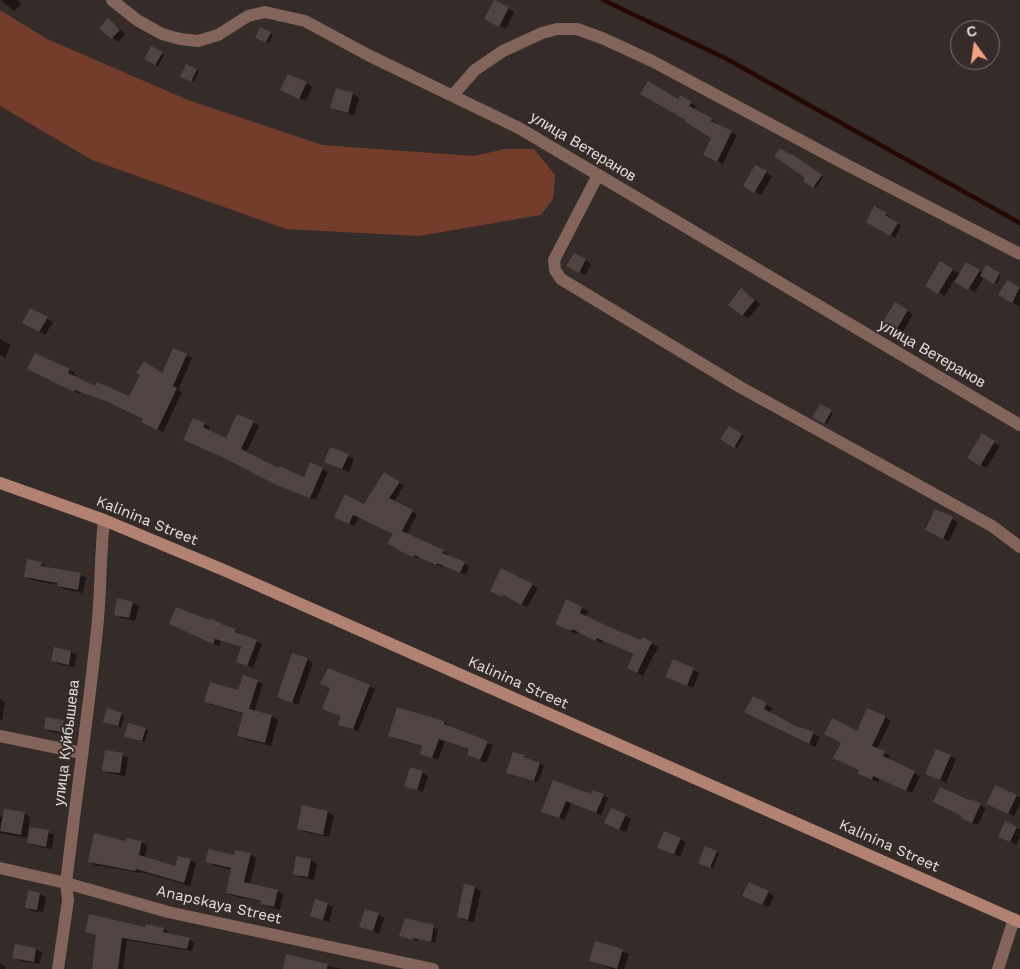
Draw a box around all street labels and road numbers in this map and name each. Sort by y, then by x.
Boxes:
street label: улица Ветеранов [527,108,639,186]
street label: улица Ветеранов [875,316,989,392]
street label: Kalinina Street [94,492,200,550]
street label: Kalinina Street [465,653,571,713]
street label: улица Куйбышева [50,679,84,807]
street label: Kalinina Street [836,816,942,876]
street label: Anapskaya Street [155,882,283,928]

